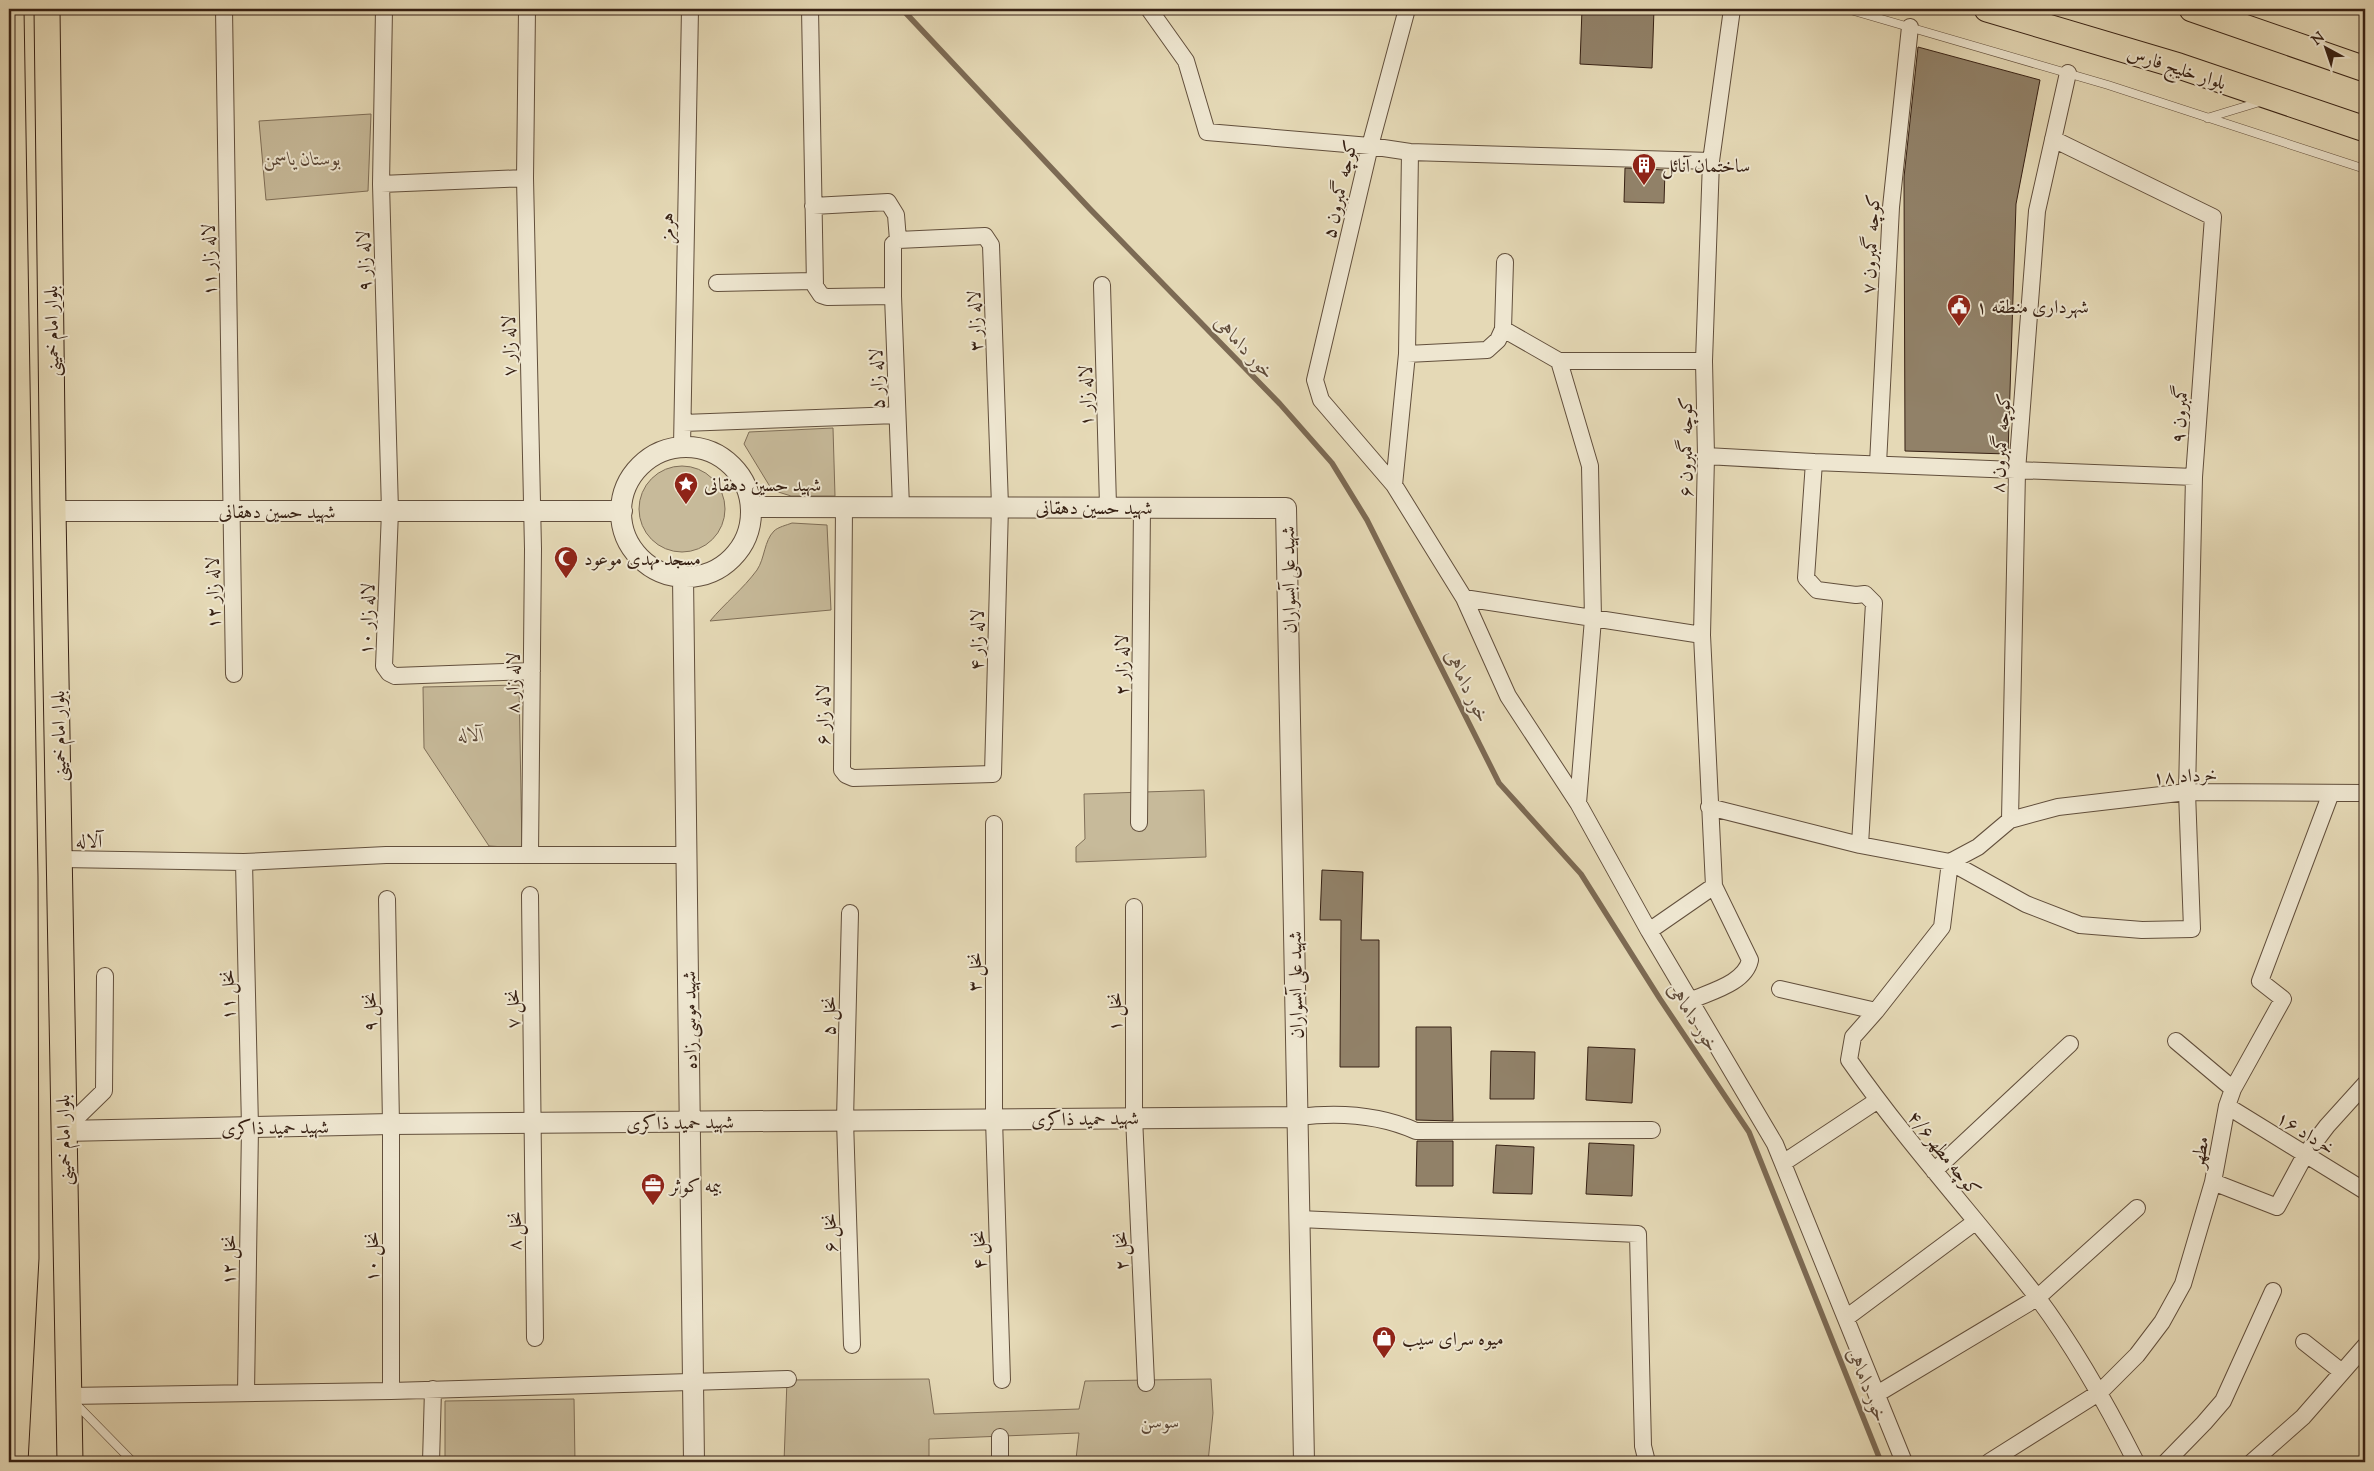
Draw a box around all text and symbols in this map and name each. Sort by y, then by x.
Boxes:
north arrow [2302,22,2352,72]
text: N [2308,28,2330,51]
street label: بلوار خلیج فارس [2123,41,2229,100]
street label: کوچه گمبرون ۵ [1317,138,1366,241]
park label: بوستان یاسمن [263,147,341,174]
building icon: ساختمان آنائل [1631,152,1657,186]
place label: ساختمان آنائل [1662,154,1750,181]
street label: کوچه گمبرون ۷ [1856,193,1889,295]
street label: هرمز [655,212,682,244]
street label: لاله زار ۱۱ [196,224,225,296]
street label: لاله زار ۹ [351,230,380,292]
street label: بلوار امام خمینی [39,285,69,377]
street label: لاله زار ۳ [962,290,991,352]
public building icon: شهرداری منطقه ۱ [1946,293,1972,327]
place label: شهرداری منطقه ۱ [1976,295,2089,322]
water label: خور داماهی [1206,310,1281,387]
street label: لاله زار ۷ [496,315,525,377]
street label: لاله زار ۵ [864,348,893,410]
street label: لاله زار ۱ [1073,365,1102,427]
street label: گمبرون ۹ [2166,384,2197,444]
street label: کوچه گمبرون ۸ [1986,392,2019,494]
street label: کوچه گمبرون ۶ [1674,397,1701,497]
place icon: شهید حسین دهقانی [673,471,699,505]
place label: شهید حسین دهقانی [704,473,821,500]
street label: شهید حسین دهقانی [1035,496,1153,523]
street label: شهید حسین دهقانی [218,500,336,527]
street label: شهید علی آبسواران [1276,526,1305,634]
mosque icon: مسجد مهدی موعود [553,545,579,579]
place label: مسجد مهدی موعود [584,547,701,574]
street label: لاله زار ۱۲ [200,557,229,629]
street label: لاله زار ۱۰ [354,583,383,656]
street label: لاله زار ۴ [964,609,993,671]
street label: لاله زار ۲ [1110,634,1137,696]
water label: خور داماهی [1436,645,1496,729]
street label: لاله زار ۸ [500,652,529,714]
street label: لاله زار ۶ [811,684,838,746]
street label: بلوار امام خمینی [46,690,76,782]
park label: آلاله [458,723,484,750]
street label: خرداد ۱۸ [2152,762,2218,793]
street label: آلاله [75,829,104,856]
street label: شهید علی آبسواران [1283,931,1312,1039]
street label: نخل ۳ [963,952,990,992]
street label: نخل ۱۱ [216,969,243,1021]
street label: شهید موسی زاده [677,970,706,1069]
water label: خور داماهی [1658,978,1725,1059]
street label: نخل ۷ [501,989,528,1029]
street label: نخل ۹ [358,992,385,1032]
street label: نخل ۱ [1103,992,1130,1032]
street label: نخل ۵ [817,996,844,1036]
street label: بلوار امام خمینی [51,1094,81,1186]
street label: شهید حمید ذاکری [1031,1106,1139,1135]
street label: کوچه مطهر۴/۶ [1900,1106,1986,1203]
street label: خرداد ۱۶ [2270,1106,2339,1163]
street label: شهید حمید ذاکری [626,1110,734,1139]
street label: شهید حمید ذاکری [221,1115,329,1144]
street label: مطهر [2185,1134,2218,1172]
office icon: بیمه کوثر [640,1172,666,1206]
place label: بیمه کوثر [668,1174,722,1201]
street label: نخل ۸ [503,1211,530,1251]
street label: نخل ۶ [817,1213,846,1253]
street label: نخل ۴ [966,1230,995,1270]
street label: نخل ۲ [1108,1231,1137,1271]
street label: نخل ۱۰ [360,1232,387,1282]
street label: نخل ۱۲ [217,1234,244,1286]
shop icon: میوه سرای سیب [1371,1325,1397,1359]
place label: میوه سرای سیب [1402,1327,1504,1354]
water label: خور داماهی [1838,1344,1894,1428]
park label: سوسن [1140,1410,1180,1437]

